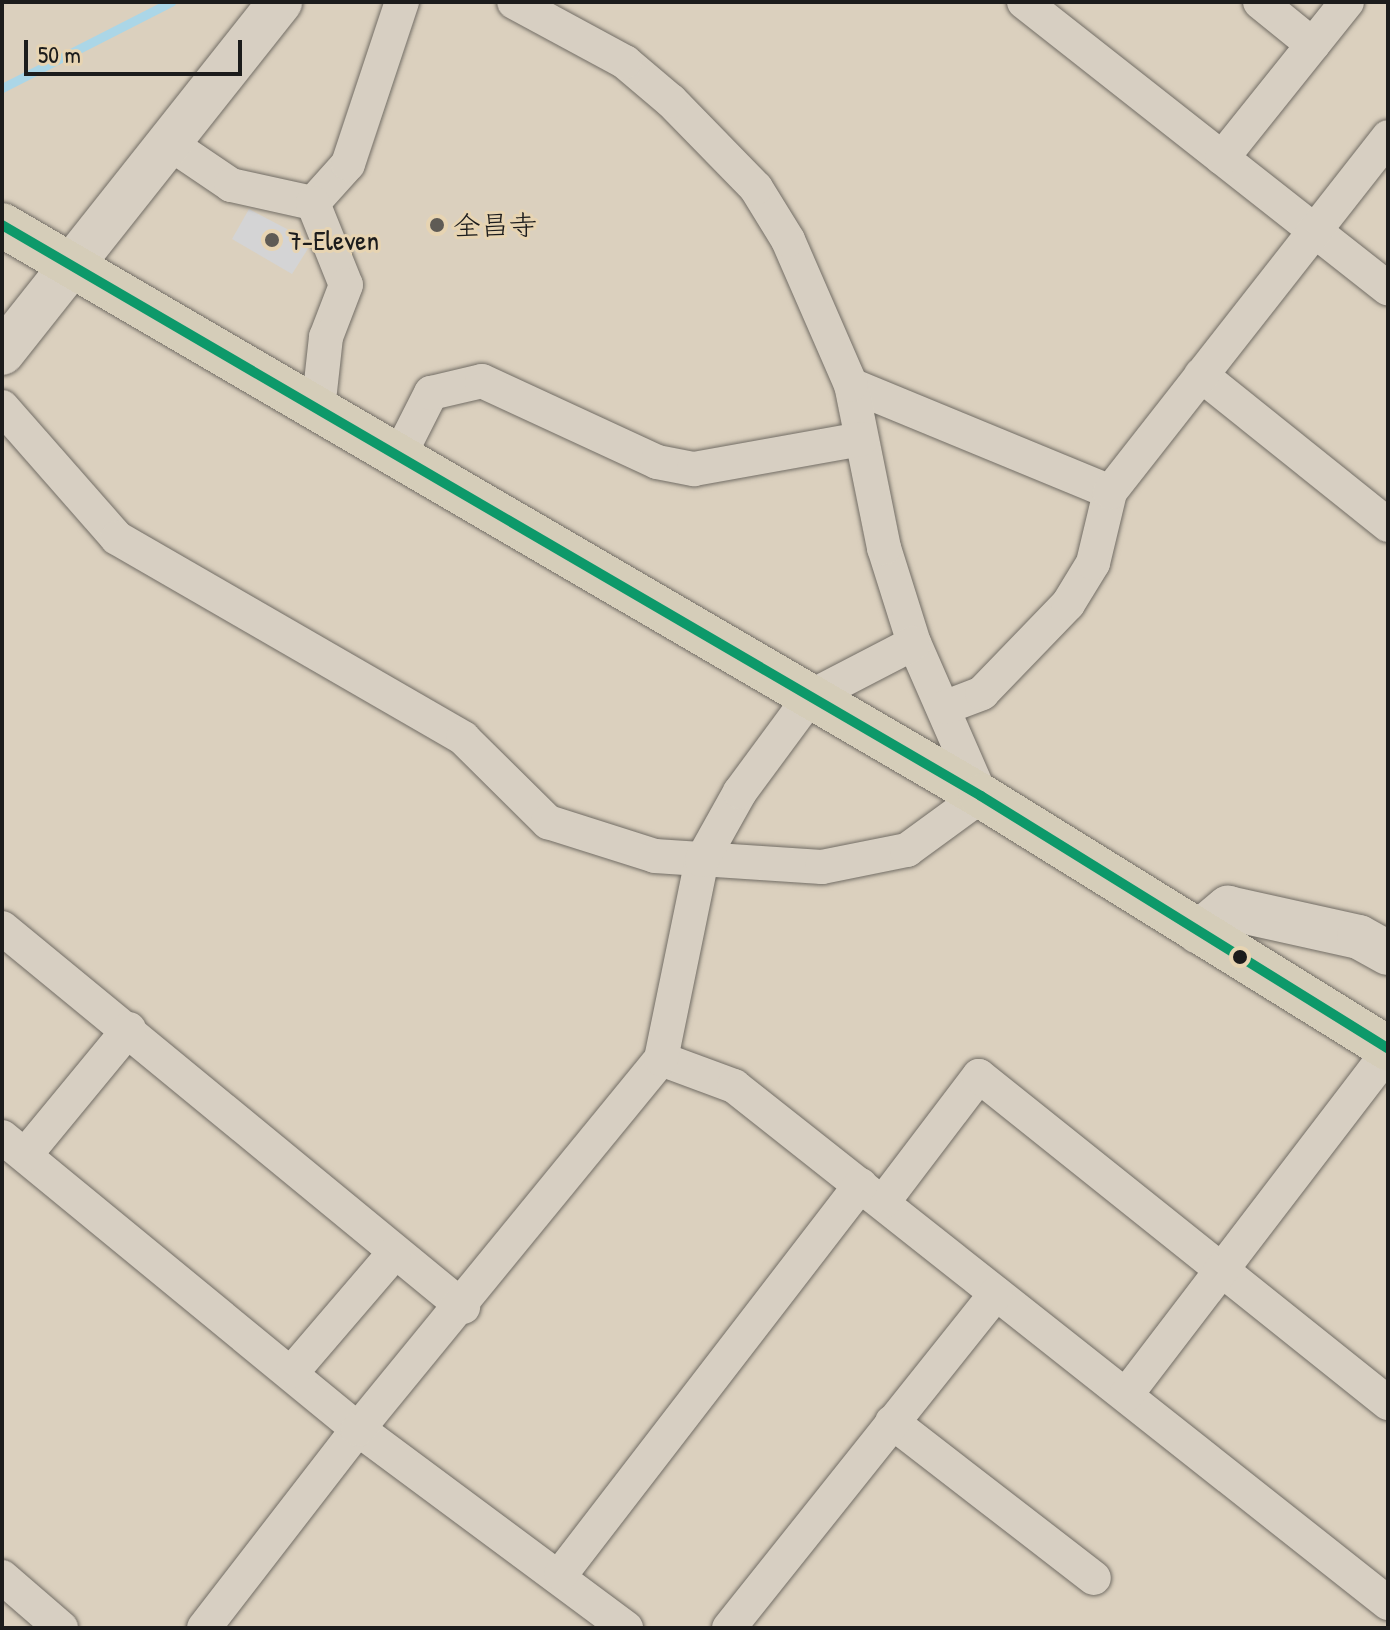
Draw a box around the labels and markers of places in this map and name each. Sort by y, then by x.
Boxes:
place label: 全昌寺 [453,208,537,242]
marker: 全昌寺 [428,216,446,234]
place label: 7-Eleven [288,223,379,257]
marker: 7-Eleven [263,231,281,249]
unlabelled marker [1232,949,1248,965]

